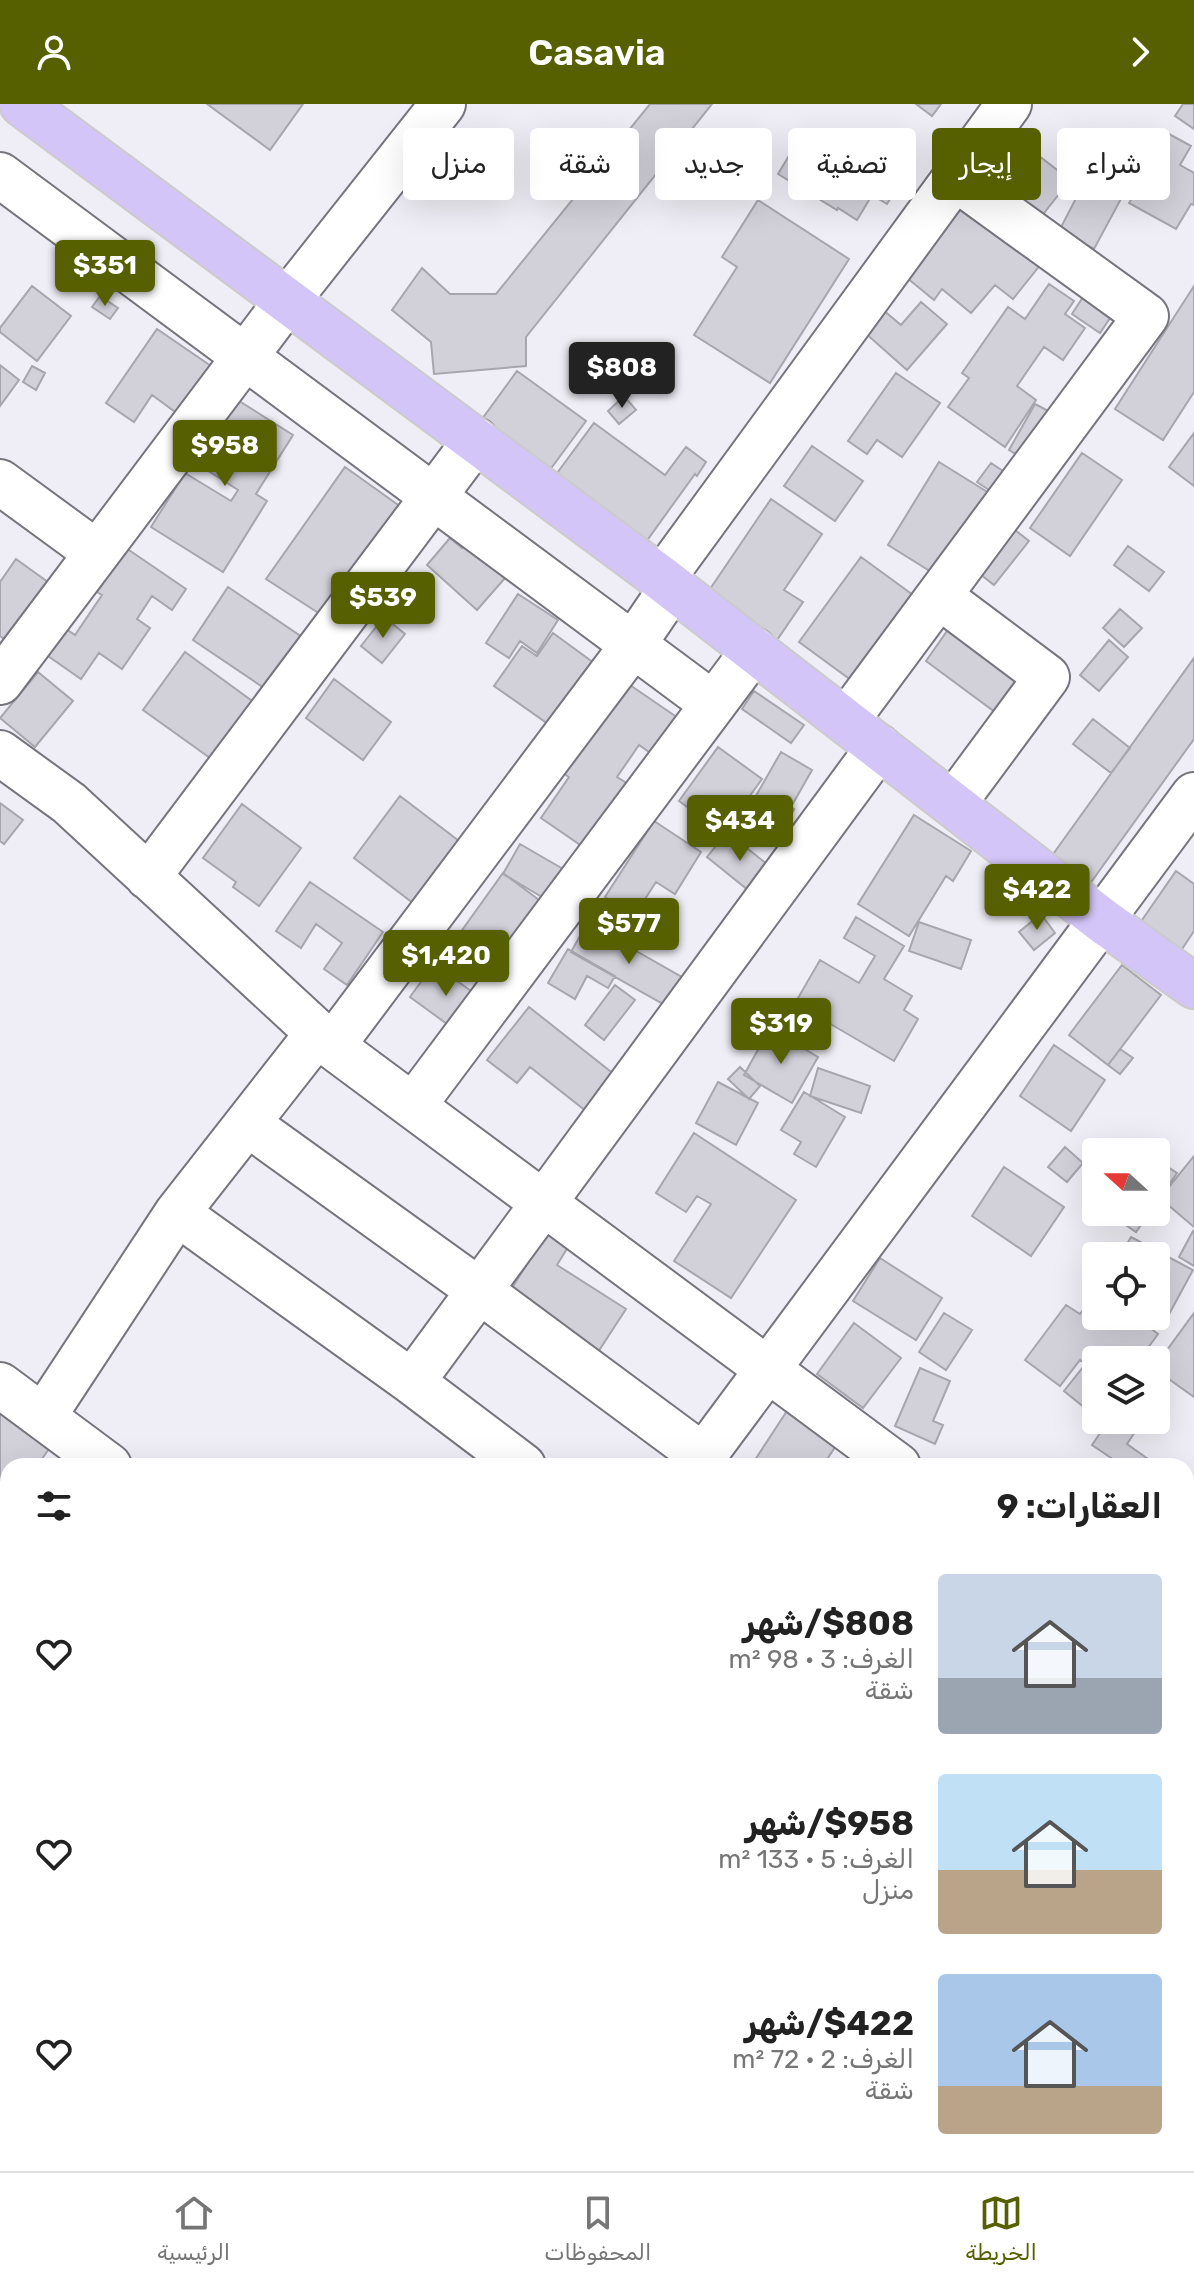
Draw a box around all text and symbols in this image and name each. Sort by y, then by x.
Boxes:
icon: person [32,30,76,74]
icon: forward [1118,30,1162,74]
text: Casavia [528,31,666,74]
chip: منزل [403,128,514,200]
chip: شقة [530,128,639,200]
chip: جديد [655,128,772,200]
chip: تصفية [788,128,916,200]
chip: إيجار [932,128,1041,200]
chip: شراء [1057,128,1170,200]
pin: $351 [58,240,152,308]
text: $351 [73,250,137,281]
pin: $808 [575,342,669,410]
text: $808 [587,352,657,383]
pin: $958 [178,420,272,488]
text: $958 [191,430,259,461]
pin: $539 [336,572,430,640]
text: $539 [349,582,417,613]
pin: $434 [693,795,787,863]
text: $434 [705,805,775,836]
pin: $422 [990,864,1084,932]
text: $422 [1003,874,1071,905]
pin: $577 [582,898,676,966]
text: $577 [597,908,661,939]
pin: $1,420 [381,930,511,998]
text: $1,420 [401,940,491,971]
pin: $319 [734,998,828,1066]
text: $319 [749,1008,813,1039]
north arrow [1082,1138,1170,1226]
map controls [1082,1138,1170,1434]
button: locate [1082,1242,1170,1330]
button: layers [1082,1346,1170,1434]
icon: filters [32,1484,76,1528]
text: العقارات: 9 [997,1486,1162,1527]
text: $808/شهر [743,1603,914,1644]
icon: home [1002,1606,1098,1702]
icon: heart [32,1632,76,1676]
text: الغرف: 3 · 98 m² [729,1644,914,1675]
text: شقة [865,1675,914,1706]
text: $958/شهر [745,1803,914,1844]
icon: home [1002,1806,1098,1902]
icon: heart [32,1832,76,1876]
text: الغرف: 5 · 133 m² [718,1844,914,1875]
text: منزل [862,1875,914,1906]
text: $422/شهر [745,2003,914,2044]
icon: home [1002,2006,1098,2102]
icon: heart [32,2032,76,2076]
text: الغرف: 2 · 72 m² [732,2044,914,2075]
text: شقة [865,2075,914,2106]
tab: الرئيسية [157,2191,230,2266]
tab: المحفوظات [544,2191,651,2266]
tab: الخريطة [965,2191,1037,2266]

